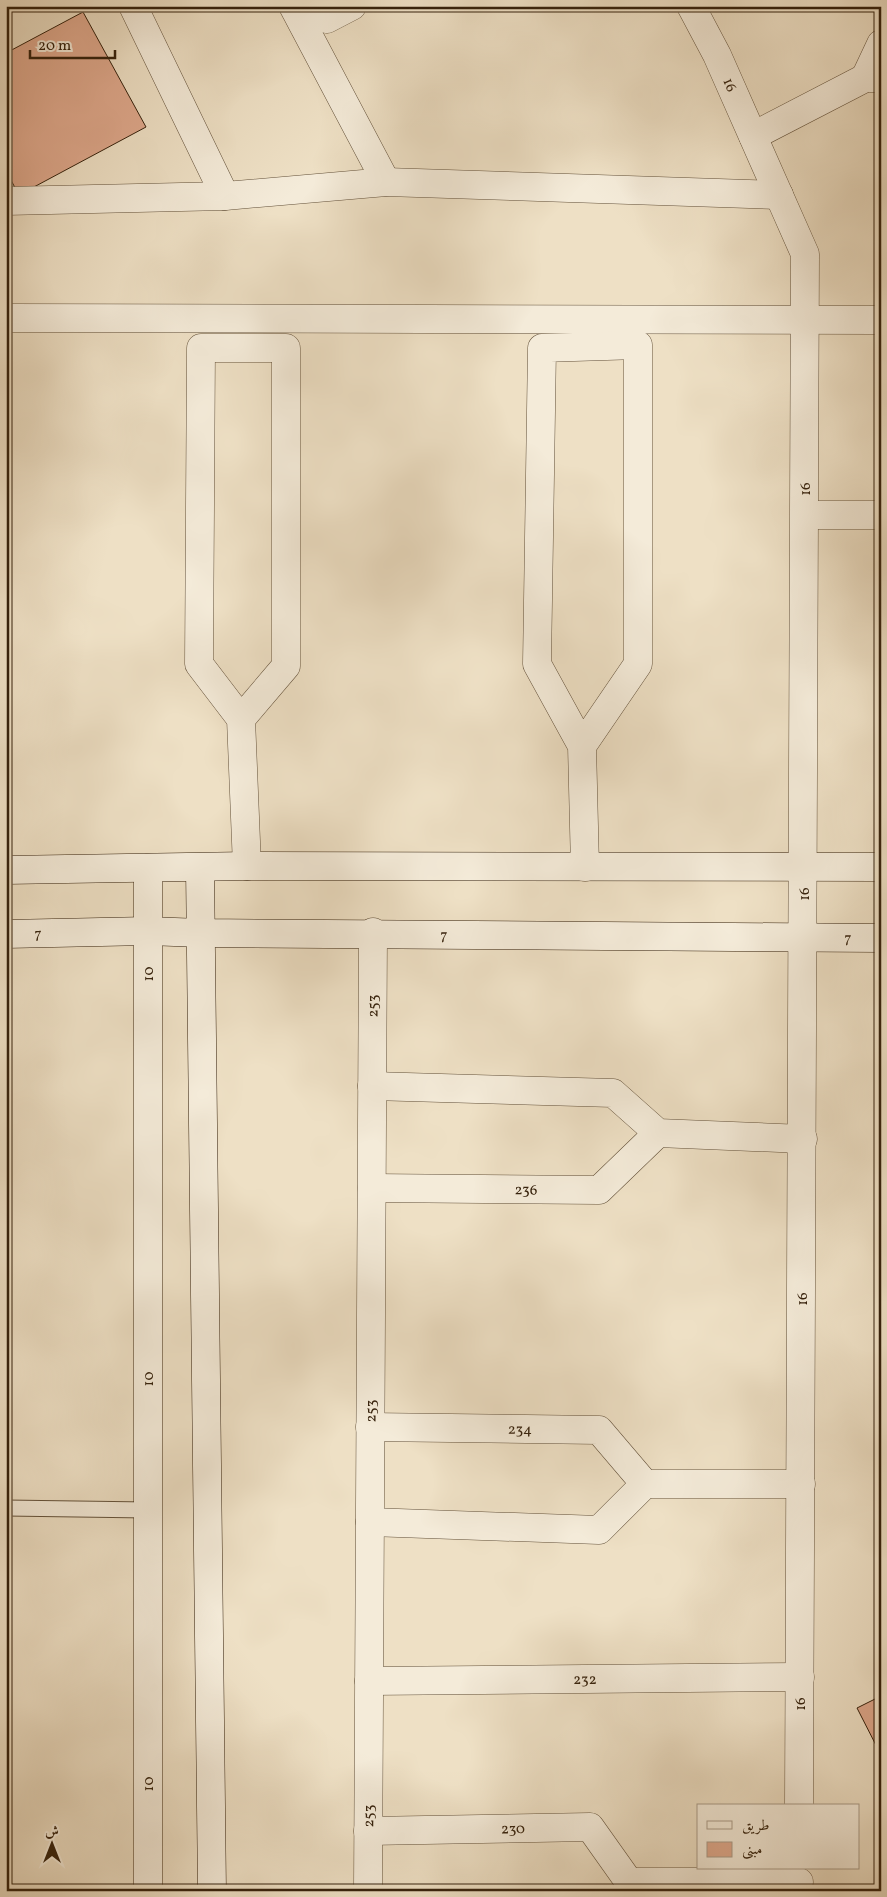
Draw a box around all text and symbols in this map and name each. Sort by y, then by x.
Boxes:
scale bar [30,28,115,60]
text: 20 m [38,36,71,57]
street label: 16 [716,75,741,96]
street label: 16 [796,482,817,496]
street label: 16 [795,887,816,901]
street label: 7 [34,924,42,945]
street label: 7 [440,926,448,947]
street label: 7 [844,929,852,950]
street label: 10 [139,967,160,981]
street label: 253 [364,994,385,1018]
street label: 236 [514,1180,538,1201]
street label: 16 [793,1292,814,1306]
street label: 10 [139,1372,160,1386]
street label: 253 [361,1399,383,1423]
street label: 234 [508,1420,532,1441]
street label: 232 [573,1670,597,1691]
street label: 16 [791,1697,812,1711]
street label: 10 [139,1777,160,1791]
street label: 253 [359,1804,380,1828]
legend [697,1804,860,1870]
text: طريق [742,1816,769,1837]
street label: 230 [501,1819,525,1841]
north arrow [28,1820,78,1870]
text: ش [45,1823,59,1842]
text: مبنى [742,1840,762,1861]

